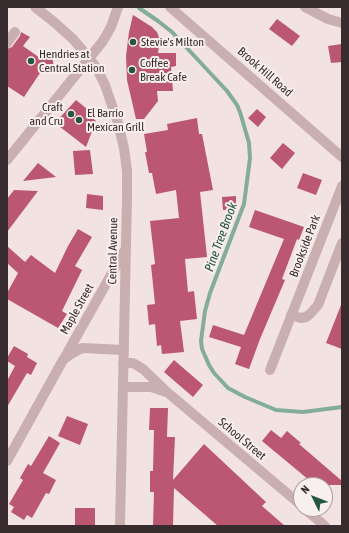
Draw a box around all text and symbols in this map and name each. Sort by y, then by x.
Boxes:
place label: Stevie's Milton [141,35,204,49]
marker: Stevie's Milton [128,37,138,47]
street label: Brook Hill Road [235,44,295,100]
place label: Hendries at Central Station [39,47,105,75]
marker: Hendries at Central Station [26,56,36,66]
place label: Coffee Break Cafe [140,56,187,84]
marker: Coffee Break Cafe [127,65,137,75]
place label: Craft and Cru [30,100,63,128]
place label: El Barrio Mexican Grill [87,106,144,134]
marker: Craft and Cru [66,109,76,119]
marker: El Barrio Mexican Grill [74,115,84,125]
water label: Pine Tree Brook [201,200,241,274]
street label: Brookside Park [287,213,323,279]
street label: Central Avenue [105,217,121,285]
street label: Maple Street [57,281,97,337]
street label: School Street [215,415,269,463]
north arrow [293,477,333,517]
text: N [298,483,312,496]

